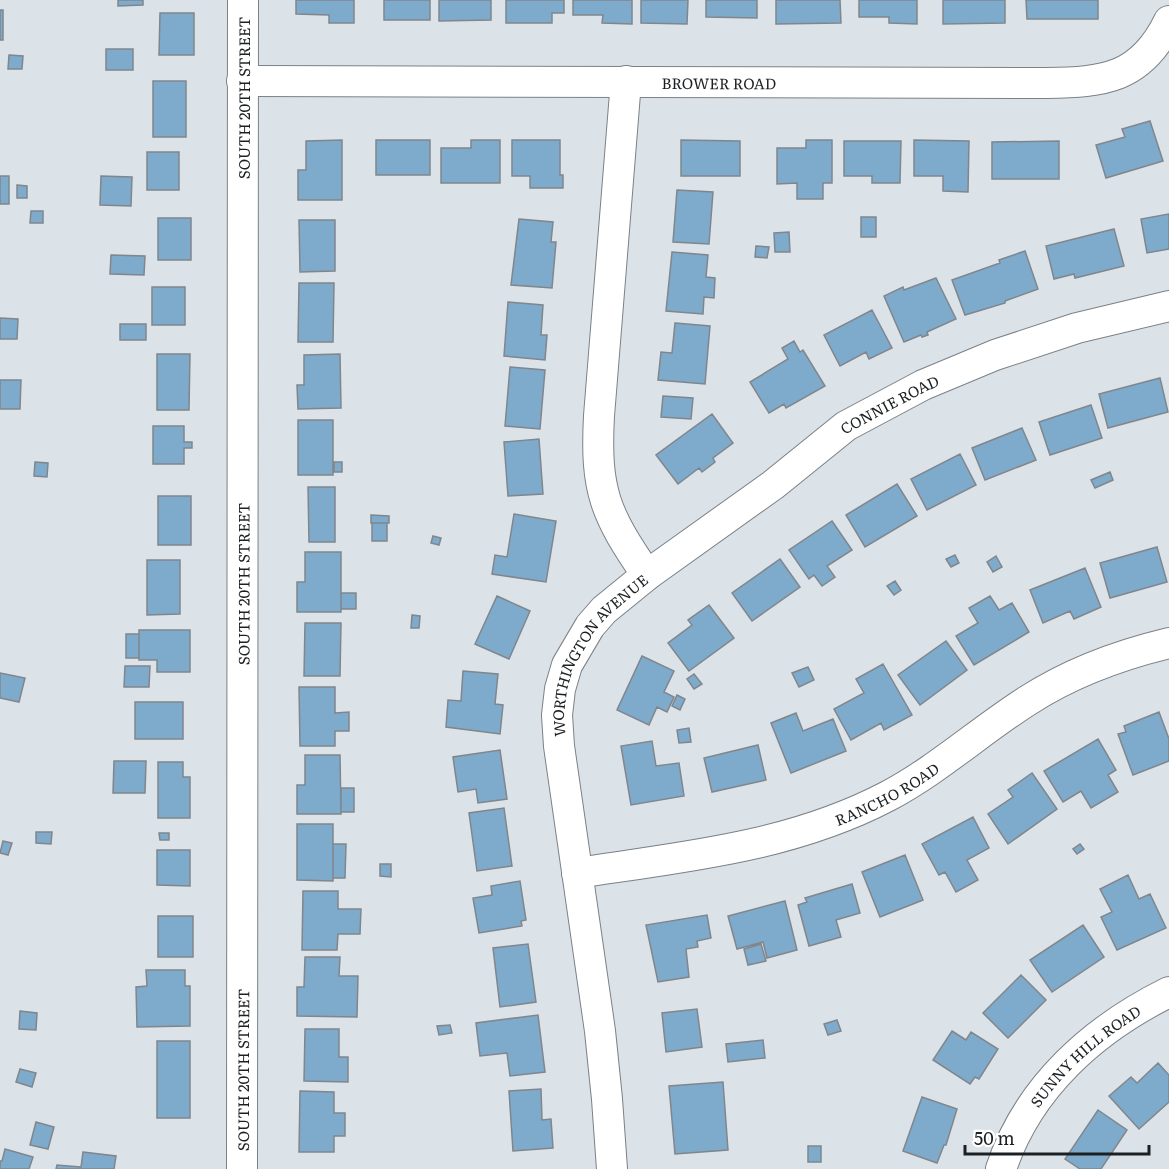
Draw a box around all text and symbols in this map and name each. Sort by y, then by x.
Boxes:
street label: SOUTH 20TH STREET [231,17,254,179]
street label: BROWER ROAD [662,71,776,94]
street label: CONNIE ROAD [834,368,942,439]
street label: SOUTH 20TH STREET [231,503,254,665]
street label: WORTHINGTON AVENUE [545,568,652,737]
street label: RANCHO ROAD [831,756,943,830]
street label: SOUTH 20TH STREET [231,989,254,1151]
street label: SUNNY HILL ROAD [1023,999,1145,1111]
scale bar [965,1118,1150,1156]
text: 50 m [974,1124,1015,1151]

